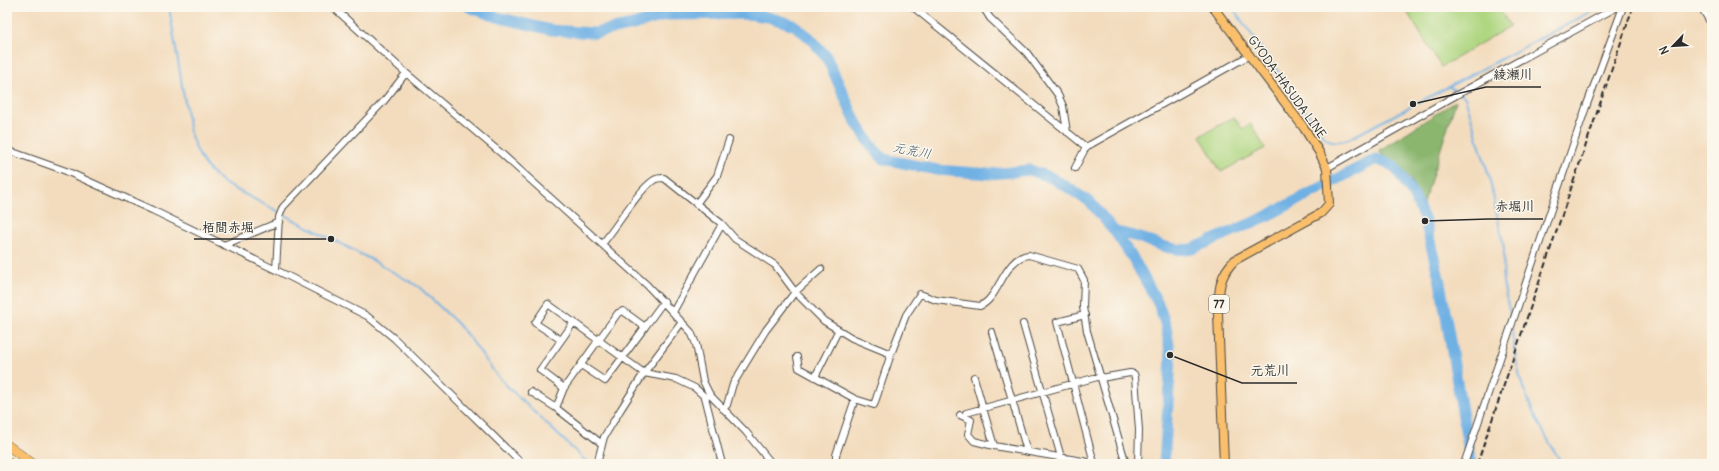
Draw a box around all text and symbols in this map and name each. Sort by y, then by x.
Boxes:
north arrow [1653,26,1693,66]
street label: GYODA-HASUDA LINE [1245,32,1330,141]
text: N [1656,44,1672,57]
callout: 綾瀬川 [1486,62,1541,87]
text: 綾瀬川 [1493,66,1533,83]
water label: 元荒川 [891,138,933,163]
callout: 赤堀川 [1488,194,1543,219]
text: 赤堀川 [1495,198,1535,215]
callout: 栢間赤堀 [194,214,262,239]
text: 栢間赤堀 [202,219,254,236]
road number: 77 [1209,295,1229,313]
callout: 元荒川 [1242,358,1297,383]
text: 元荒川 [1250,362,1290,379]

